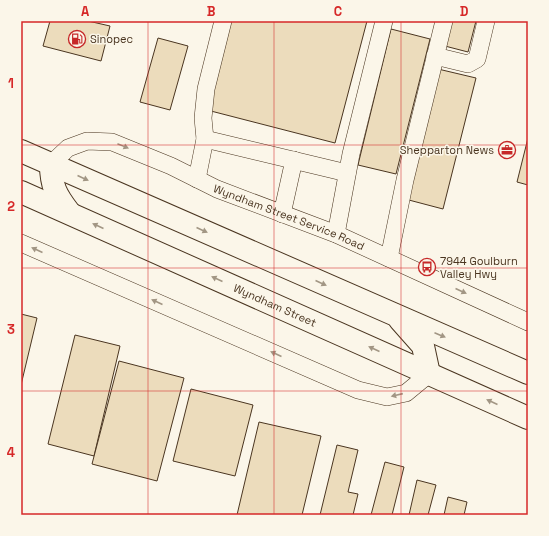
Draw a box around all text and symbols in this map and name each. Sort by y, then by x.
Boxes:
text: A [81,3,90,20]
text: B [207,3,216,20]
text: C [334,3,342,20]
text: D [460,3,469,20]
fuel station icon: Sinopec [67,29,87,49]
place label: Sinopec [90,32,133,46]
text: 1 [8,75,14,92]
office icon: Shepparton News [497,140,517,160]
one-way arrow [117,143,129,150]
place label: Shepparton News [400,143,494,157]
one-way arrow [77,175,88,181]
street label: Wyndham Street Service Road [211,181,367,253]
text: 2 [7,198,15,215]
one-way arrow [92,222,104,228]
one-way arrow [196,227,207,233]
one-way arrow [32,247,43,253]
place label: 7944 Goulburn Valley Hwy [440,254,518,281]
bus stop icon: 7944 Goulburn Valley Hwy [417,257,437,277]
one-way arrow [211,276,222,282]
one-way arrow [315,280,327,286]
street label: Wyndham Street [231,281,319,330]
one-way arrow [455,288,467,294]
one-way arrow [151,299,162,305]
text: 3 [7,321,15,338]
one-way arrow [434,332,446,338]
one-way arrow [368,346,379,352]
one-way arrow [270,351,281,357]
one-way arrow [391,392,403,398]
one-way arrow [486,399,498,405]
text: 4 [7,444,15,461]

